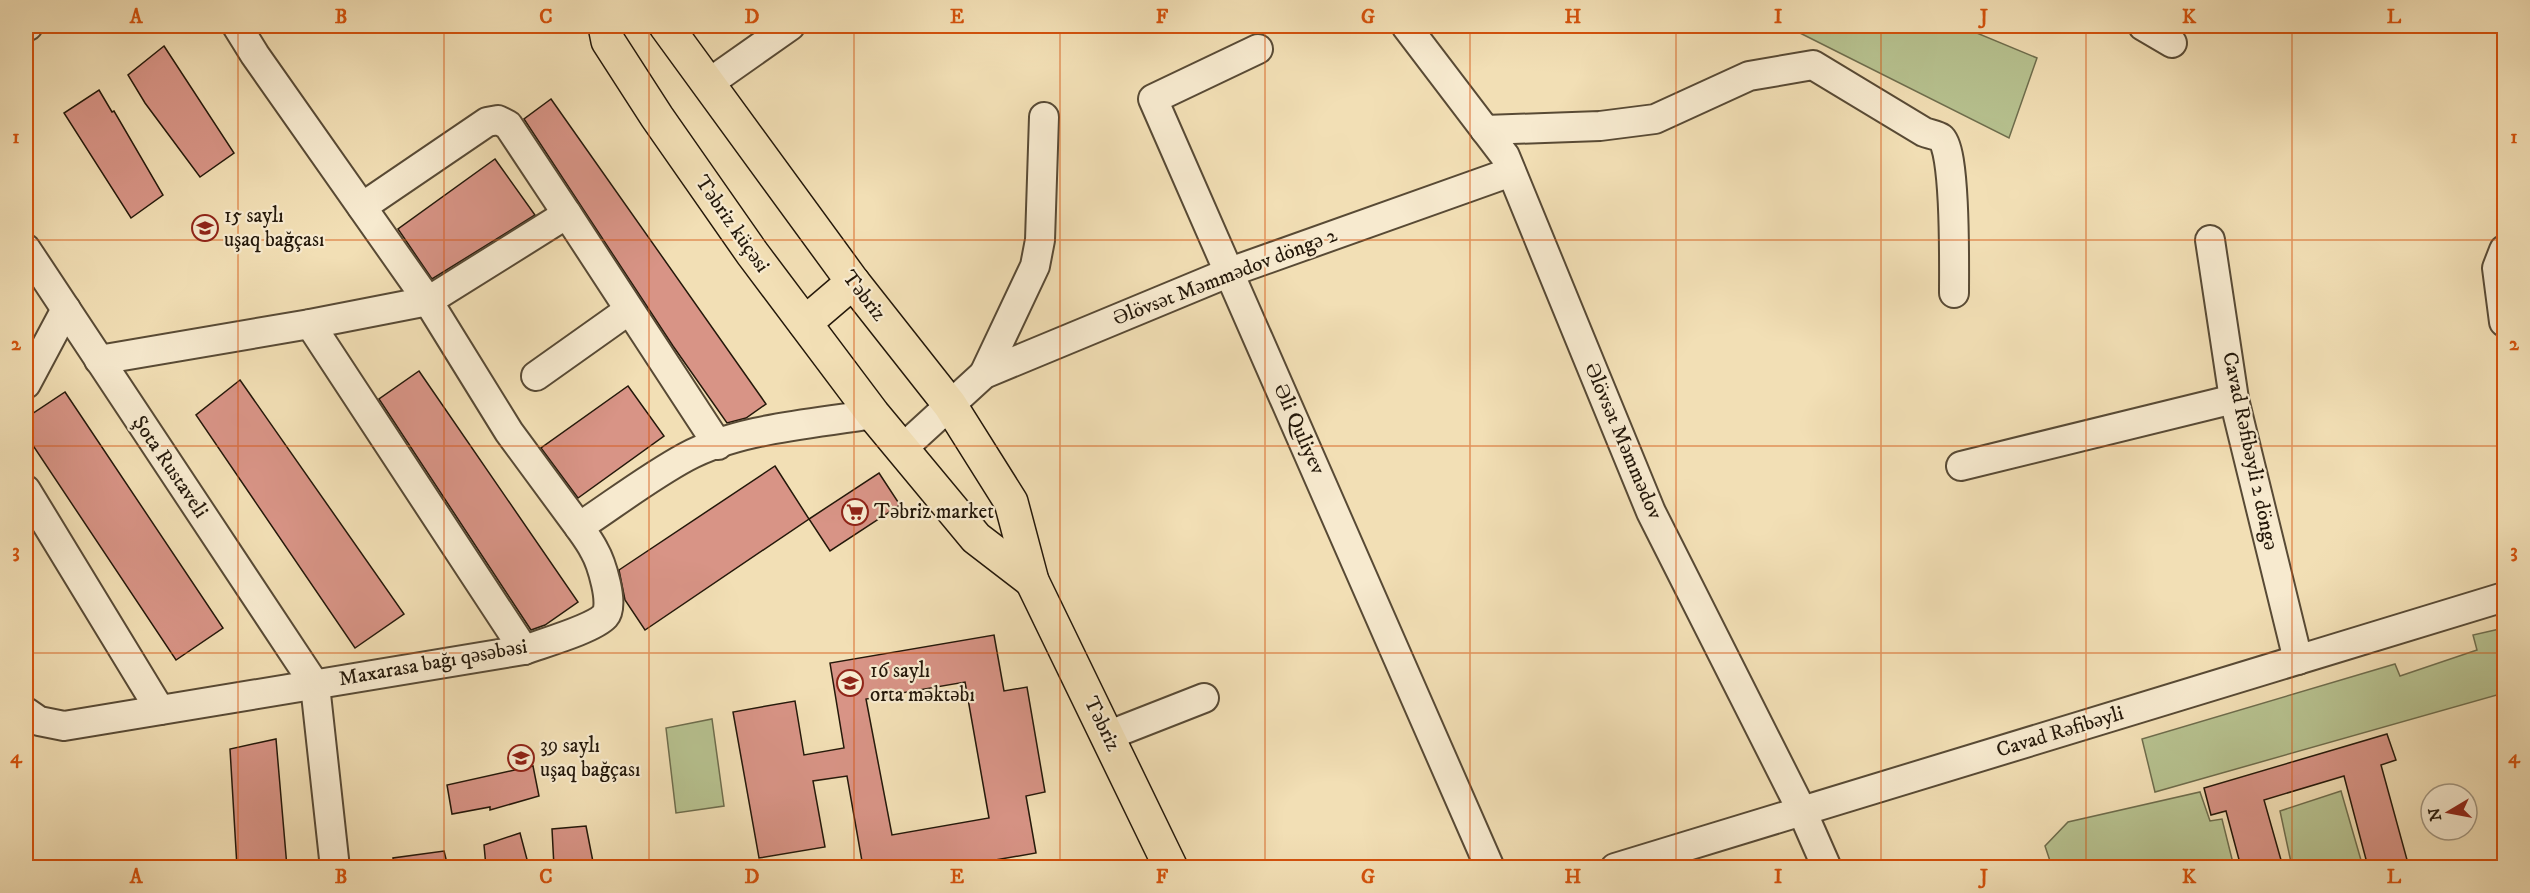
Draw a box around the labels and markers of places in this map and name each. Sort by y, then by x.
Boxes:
place label: 15 saylı uşaq bağçası [224,203,324,253]
school or university icon: 15 saylı uşaq bağçası [190,213,220,243]
supermarket icon: Təbriz market [840,497,870,527]
place label: Təbriz market [874,499,994,525]
place label: 16 saylı orta məktəbı [870,658,975,708]
school or university icon: 16 saylı orta məktəbı [835,668,865,698]
place label: 39 saylı uşaq bağçası [540,733,640,783]
school or university icon: 39 saylı uşaq bağçası [506,743,536,773]

